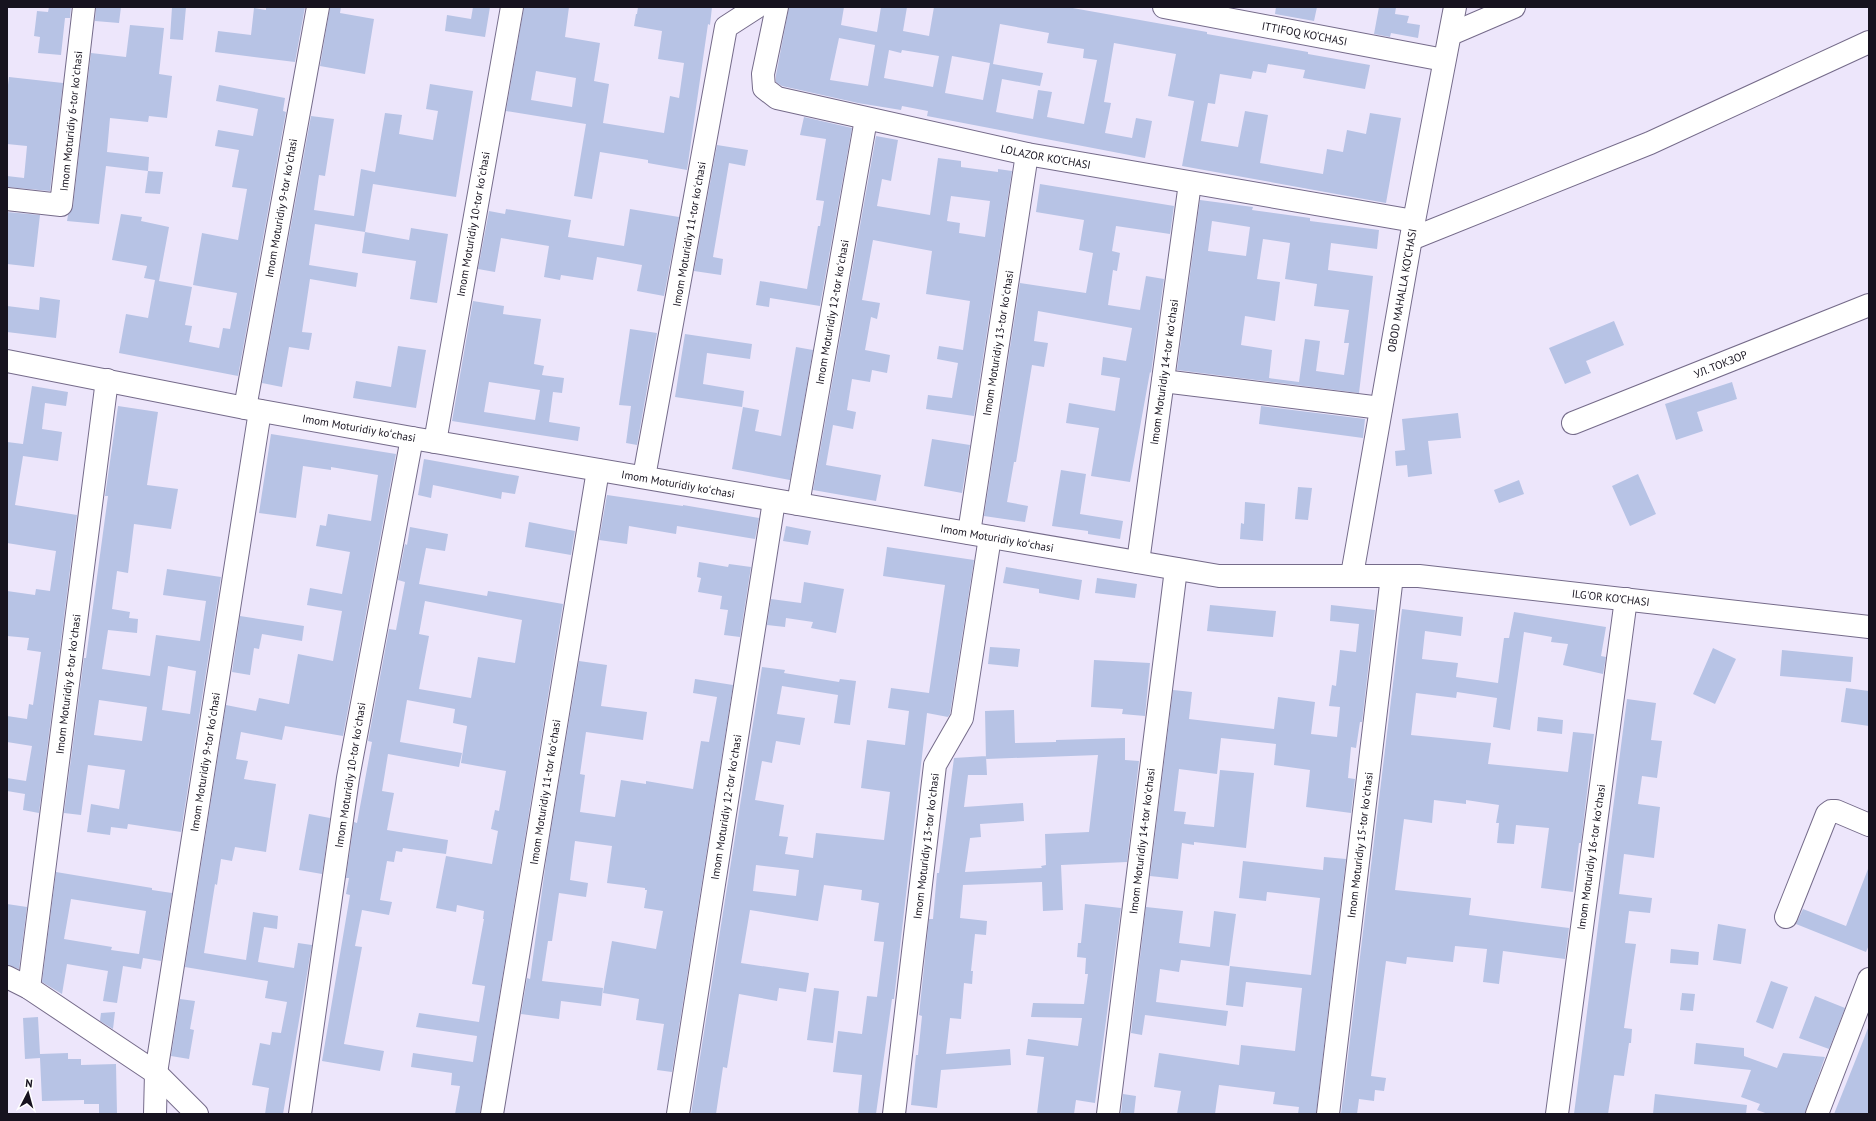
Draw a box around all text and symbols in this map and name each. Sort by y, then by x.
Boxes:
street label: ITTIFOQ KO‘CHASI [1261,19,1348,49]
street label: Imom Moturidiy 6-tor koʻchasi [57,50,85,192]
street label: Imom Moturidiy 9-tor koʻchasi [262,137,300,279]
street label: LOLAZOR KO‘CHASI [999,141,1092,172]
street label: Imom Moturidiy 10-tor koʻchasi [453,150,493,298]
street label: Imom Moturidiy 11-tor koʻchasi [669,160,709,308]
street label: OBOD MAHALLA KO‘CHASI [1384,227,1420,353]
street label: Imom Moturidiy 12-tor koʻchasi [812,238,852,386]
street label: Imom Moturidiy 13-tor koʻchasi [980,269,1016,417]
street label: Imom Moturidiy 14-tor koʻchasi [1147,298,1181,446]
street label: УЛ. ТОКЗОР [1692,347,1749,381]
street label: Imom Moturidiy koʻchasi [301,411,417,445]
street label: Imom Moturidiy koʻchasi [620,467,736,501]
street label: Imom Moturidiy koʻchasi [939,521,1055,555]
street label: ILG'OR KO'CHASI [1571,586,1650,609]
street label: Imom Moturidiy 8-tor koʻchasi [52,613,84,755]
street label: Imom Moturidiy 9-tor koʻchasi [187,691,223,833]
street label: Imom Moturidiy 10-tor koʻchasi [332,701,368,849]
street label: Imom Moturidiy 11-tor koʻchasi [527,718,563,866]
street label: Imom Moturidiy 12-tor koʻchasi [708,733,744,881]
street label: Imom Moturidiy 14-tor koʻchasi [1126,767,1158,915]
street label: Imom Moturidiy 15-tor koʻchasi [1344,771,1376,919]
street label: Imom Moturidiy 13-tor koʻchasi [910,772,942,920]
street label: Imom Moturidiy 16-tor koʻchasi [1574,783,1608,931]
north arrow [8,1073,48,1113]
text: N [25,1076,33,1090]

